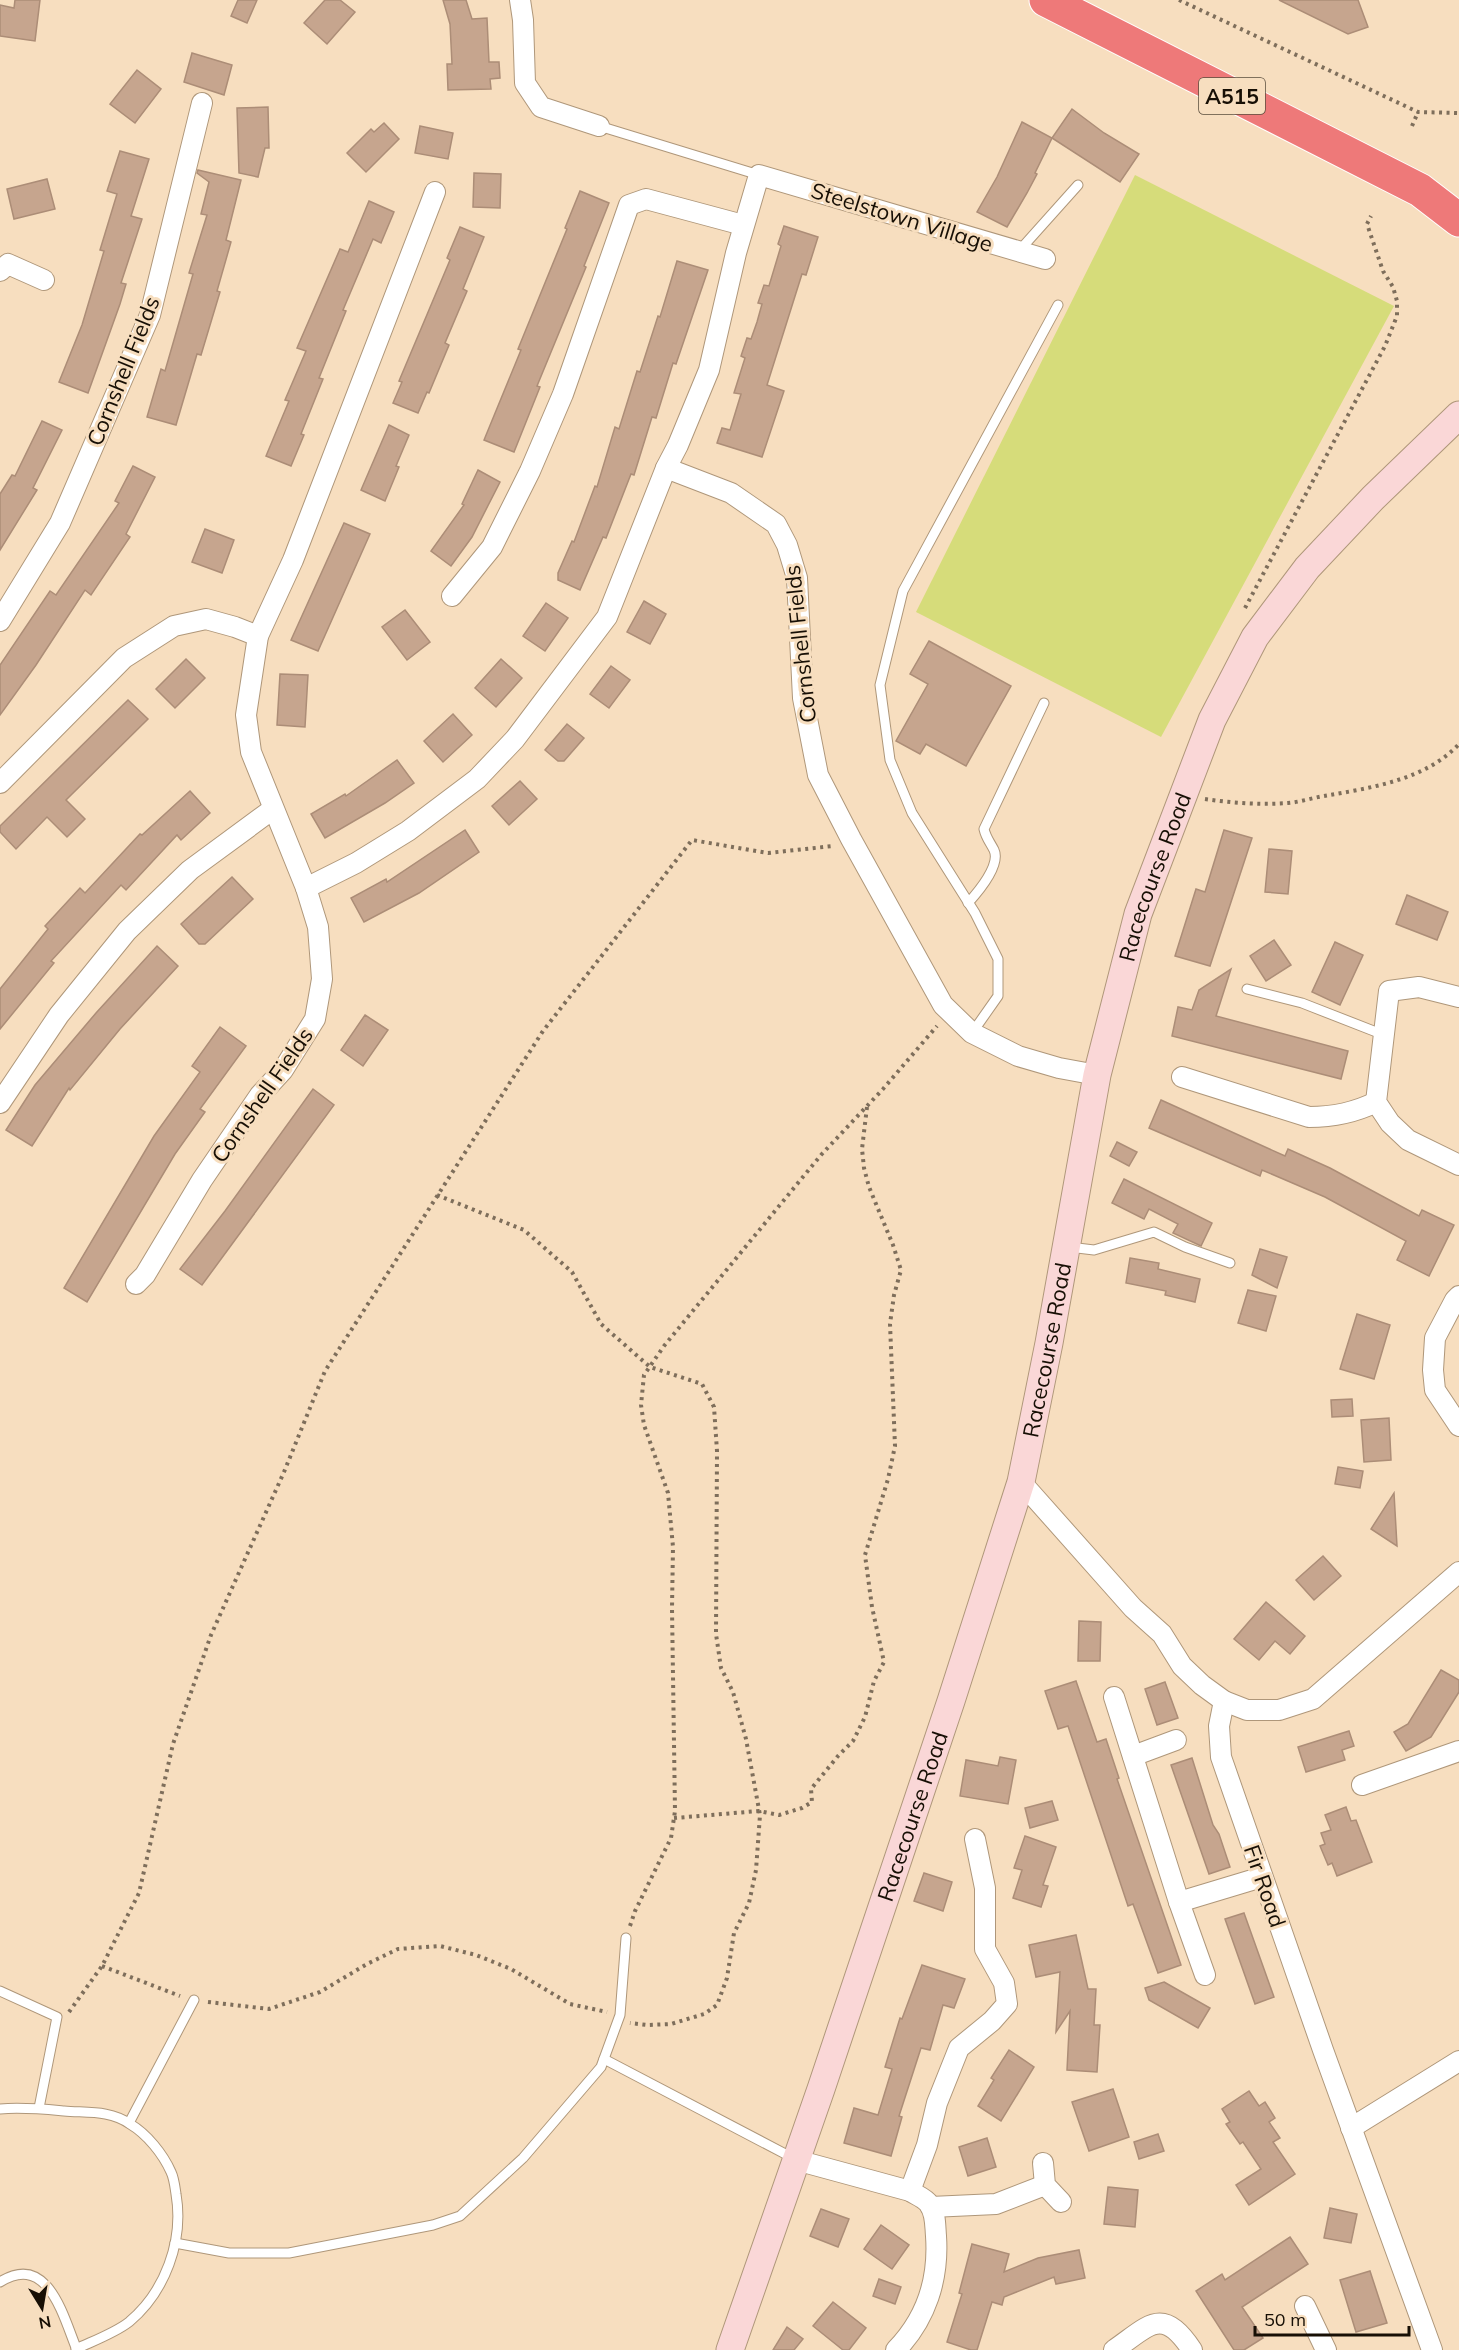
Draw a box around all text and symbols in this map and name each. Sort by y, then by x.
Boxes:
road number: A515 [1199,78,1265,114]
street label: Steelstown Village [808,176,996,258]
street label: Cornshell Fields [80,292,166,450]
street label: Cornshell Fields [778,564,822,724]
street label: Racecourse Road [1112,788,1197,964]
street label: Cornshell Fields [205,1022,319,1168]
street label: Racecourse Road [1016,1260,1077,1440]
street label: Racecourse Road [871,1728,954,1905]
street label: Fir Road [1238,1841,1292,1931]
north arrow [12,2278,72,2338]
scale bar [1255,2299,1410,2337]
text: 50 m [1264,2308,1306,2331]
text: N [37,2312,53,2334]

